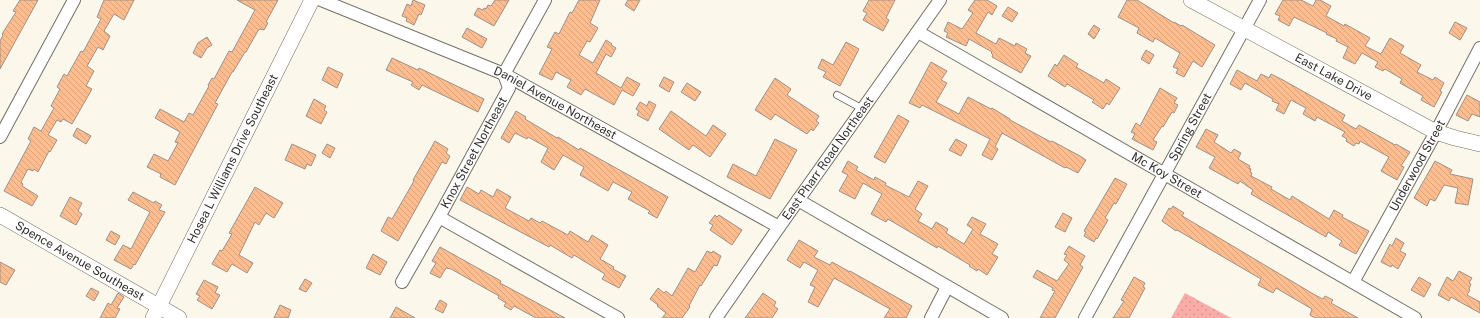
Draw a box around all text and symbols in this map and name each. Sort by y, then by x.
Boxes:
street label: East Lake Drive [1293,50,1375,103]
street label: Daniel Avenue Northeast [492,64,619,142]
street label: Hosea L Williams Drive Southeast [184,72,281,246]
street label: Spring Street [1166,90,1215,163]
street label: East Pharr Road Northeast [779,93,877,223]
street label: Knox Street Northeast [438,94,510,211]
street label: Underwood Street [1387,117,1448,214]
street label: Mc Koy Street [1129,149,1205,201]
street label: Spence Avenue Southeast [13,218,147,304]

